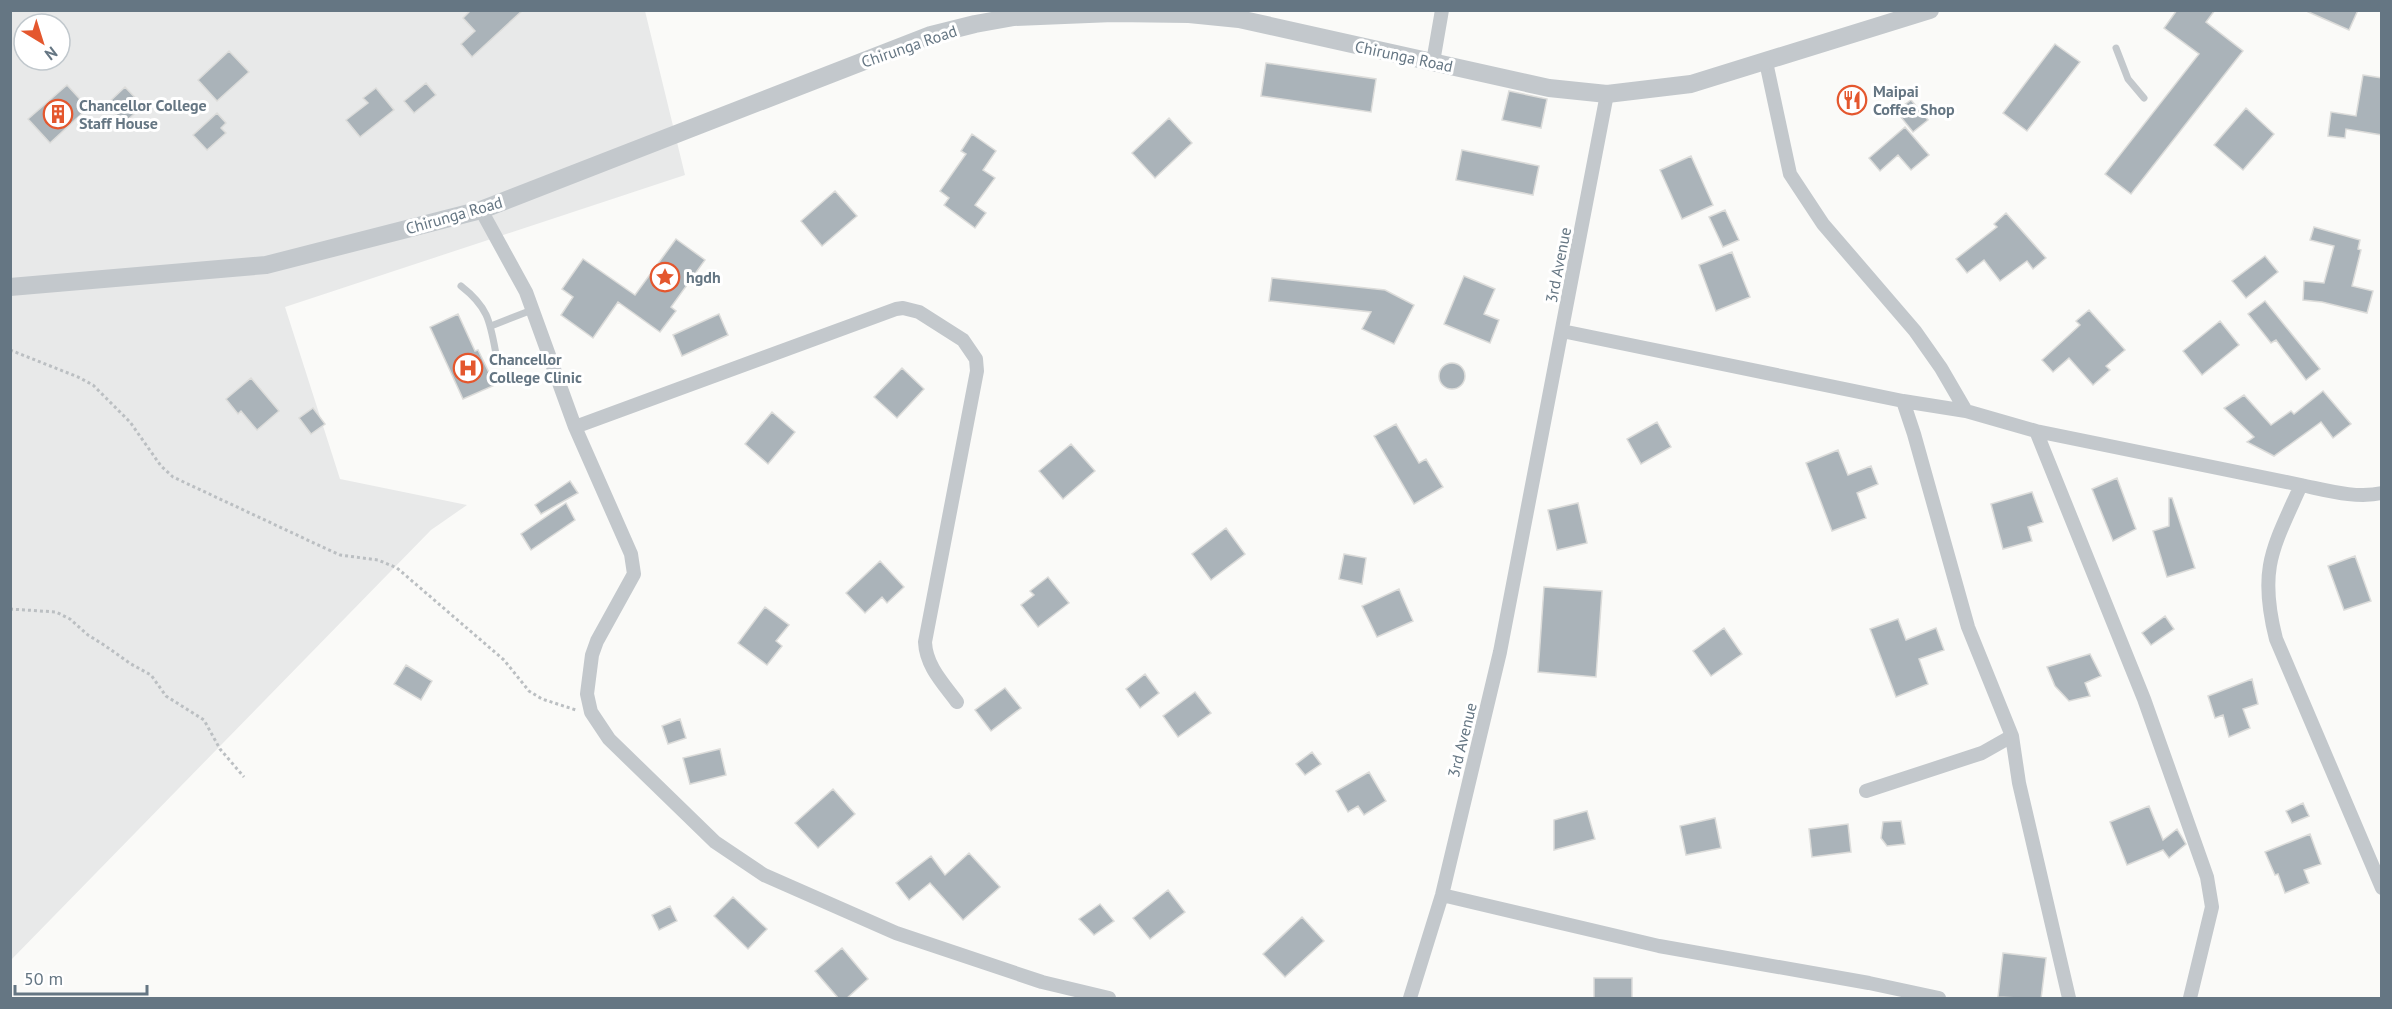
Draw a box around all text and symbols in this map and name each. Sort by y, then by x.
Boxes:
north arrow [12,12,72,72]
street label: Chirunga Road [859,20,959,72]
street label: Chirunga Road [1353,36,1455,76]
text: N [41,43,62,65]
place label: Maipai Coffee Shop [1873,81,1955,119]
restaurant icon: Maipai Coffee Shop [1836,84,1868,116]
place label: Chancellor College Staff House [79,95,207,133]
building icon: Chancellor College Staff House [42,98,74,130]
street label: Chirunga Road [403,192,505,238]
street label: 3rd Avenue [1541,226,1575,304]
place icon: hgdh [649,261,681,293]
place label: hgdh [686,267,721,287]
place label: Chancellor College Clinic [489,349,582,387]
hospital icon: Chancellor College Clinic [452,352,484,384]
street label: 3rd Avenue [1443,700,1481,780]
scale bar [15,958,147,996]
text: 50 m [24,967,63,990]

